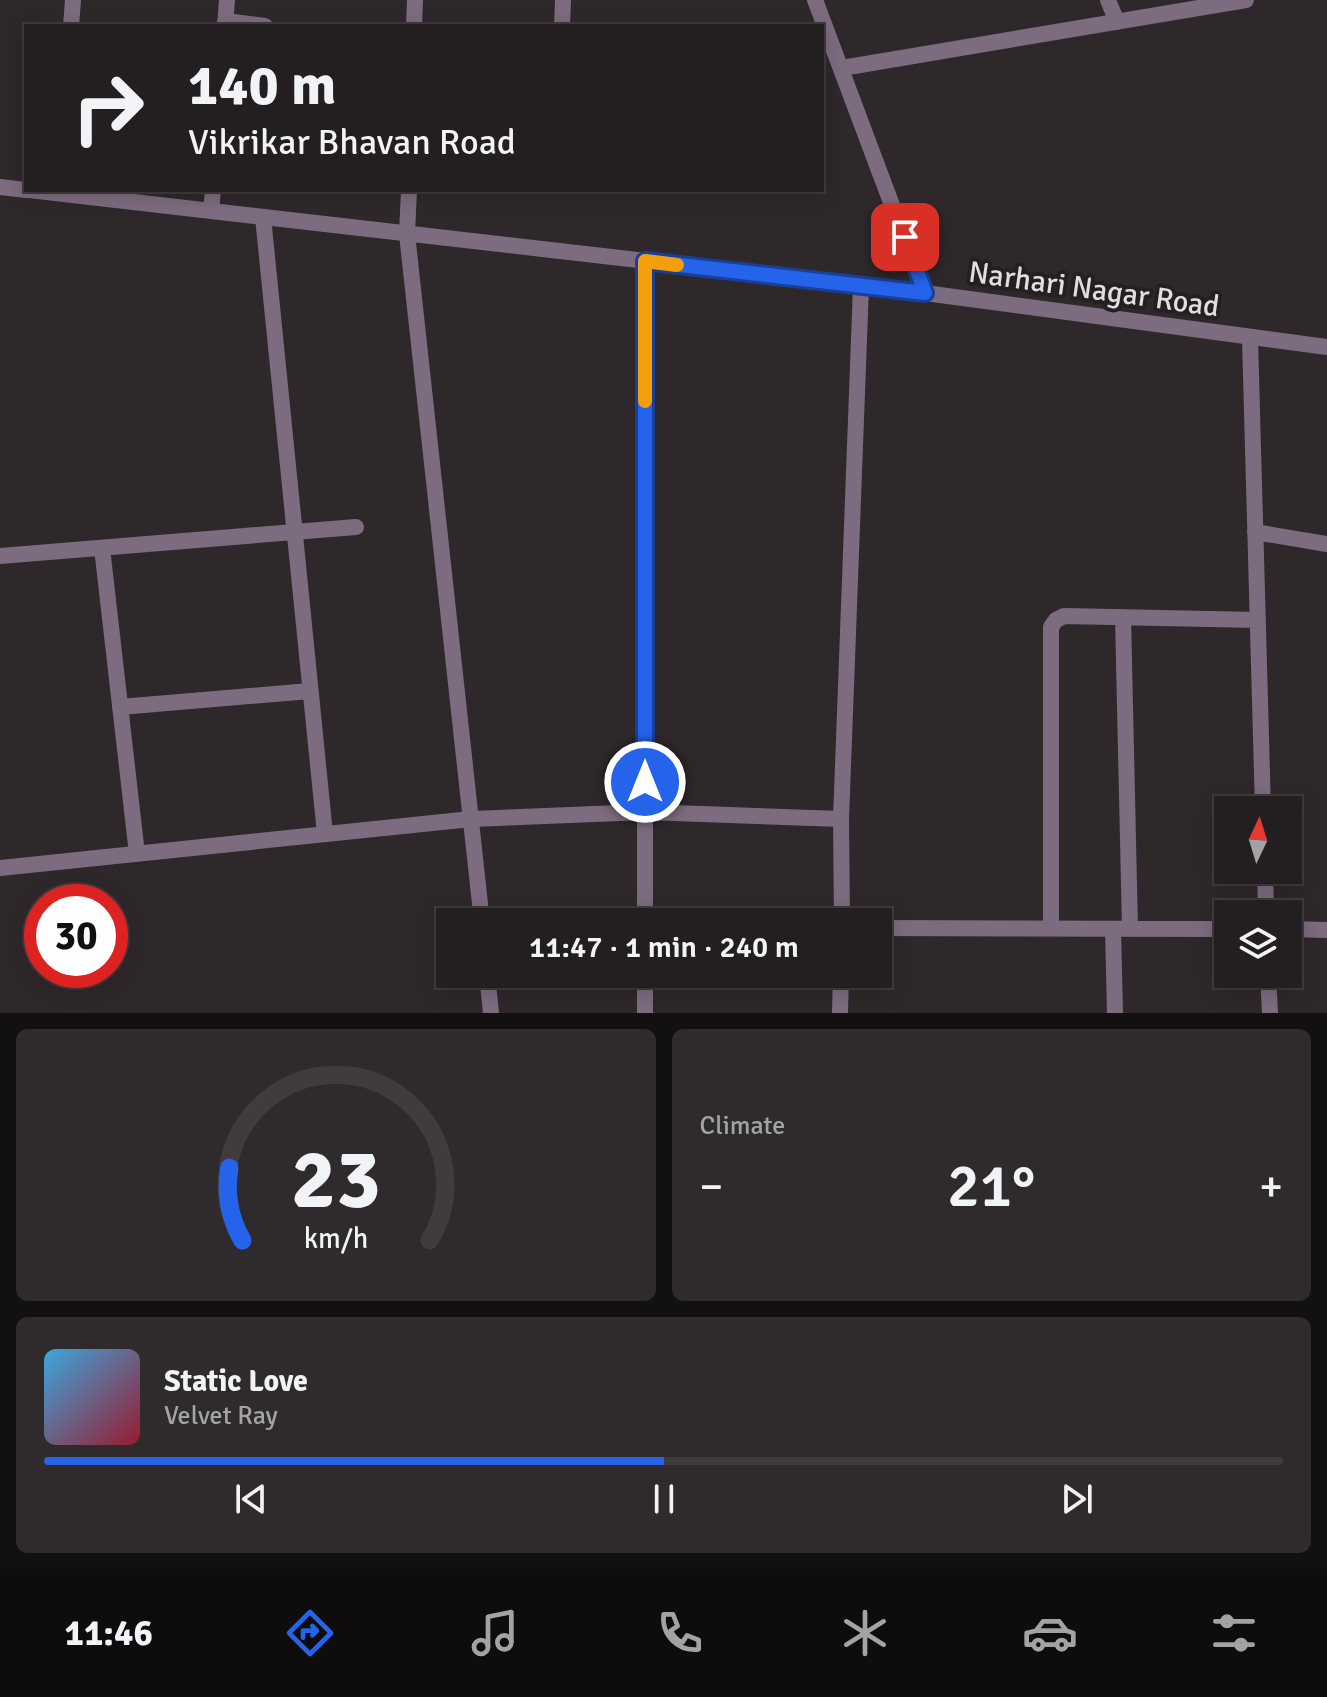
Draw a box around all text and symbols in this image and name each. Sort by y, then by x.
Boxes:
text: 140 m [188,51,336,120]
icon: right [56,56,160,160]
text: Vikrikar Bhavan Road [188,120,516,165]
pin [871,203,939,271]
icon: arrive [883,215,927,259]
street label: Narhari Nagar Road [966,254,1222,325]
position arrow [603,740,687,824]
north arrow [1214,796,1302,884]
map controls [1214,796,1302,988]
speed limit sign: 30 [24,884,128,988]
button: layers [1214,900,1302,988]
text: 11:47 · 1 min · 240 m [529,929,799,966]
text: Climate [700,1110,785,1142]
text: 23 [291,1129,381,1231]
text: 21° [947,1150,1035,1224]
text: − [700,1160,723,1214]
text: + [1259,1160,1283,1214]
text: km/h [303,1221,368,1256]
text: Static Love [164,1363,308,1400]
text: Velvet Ray [164,1400,278,1432]
icon: previous [229,1477,273,1521]
icon: pause [642,1477,686,1521]
icon: next [1055,1477,1099,1521]
icon: directions [282,1605,338,1661]
icon: music [467,1605,523,1661]
icon: phone [652,1605,708,1661]
icon: climate [837,1605,893,1661]
icon: car [1022,1605,1078,1661]
icon: filters [1206,1605,1262,1661]
text: 11:46 [64,1611,153,1656]

